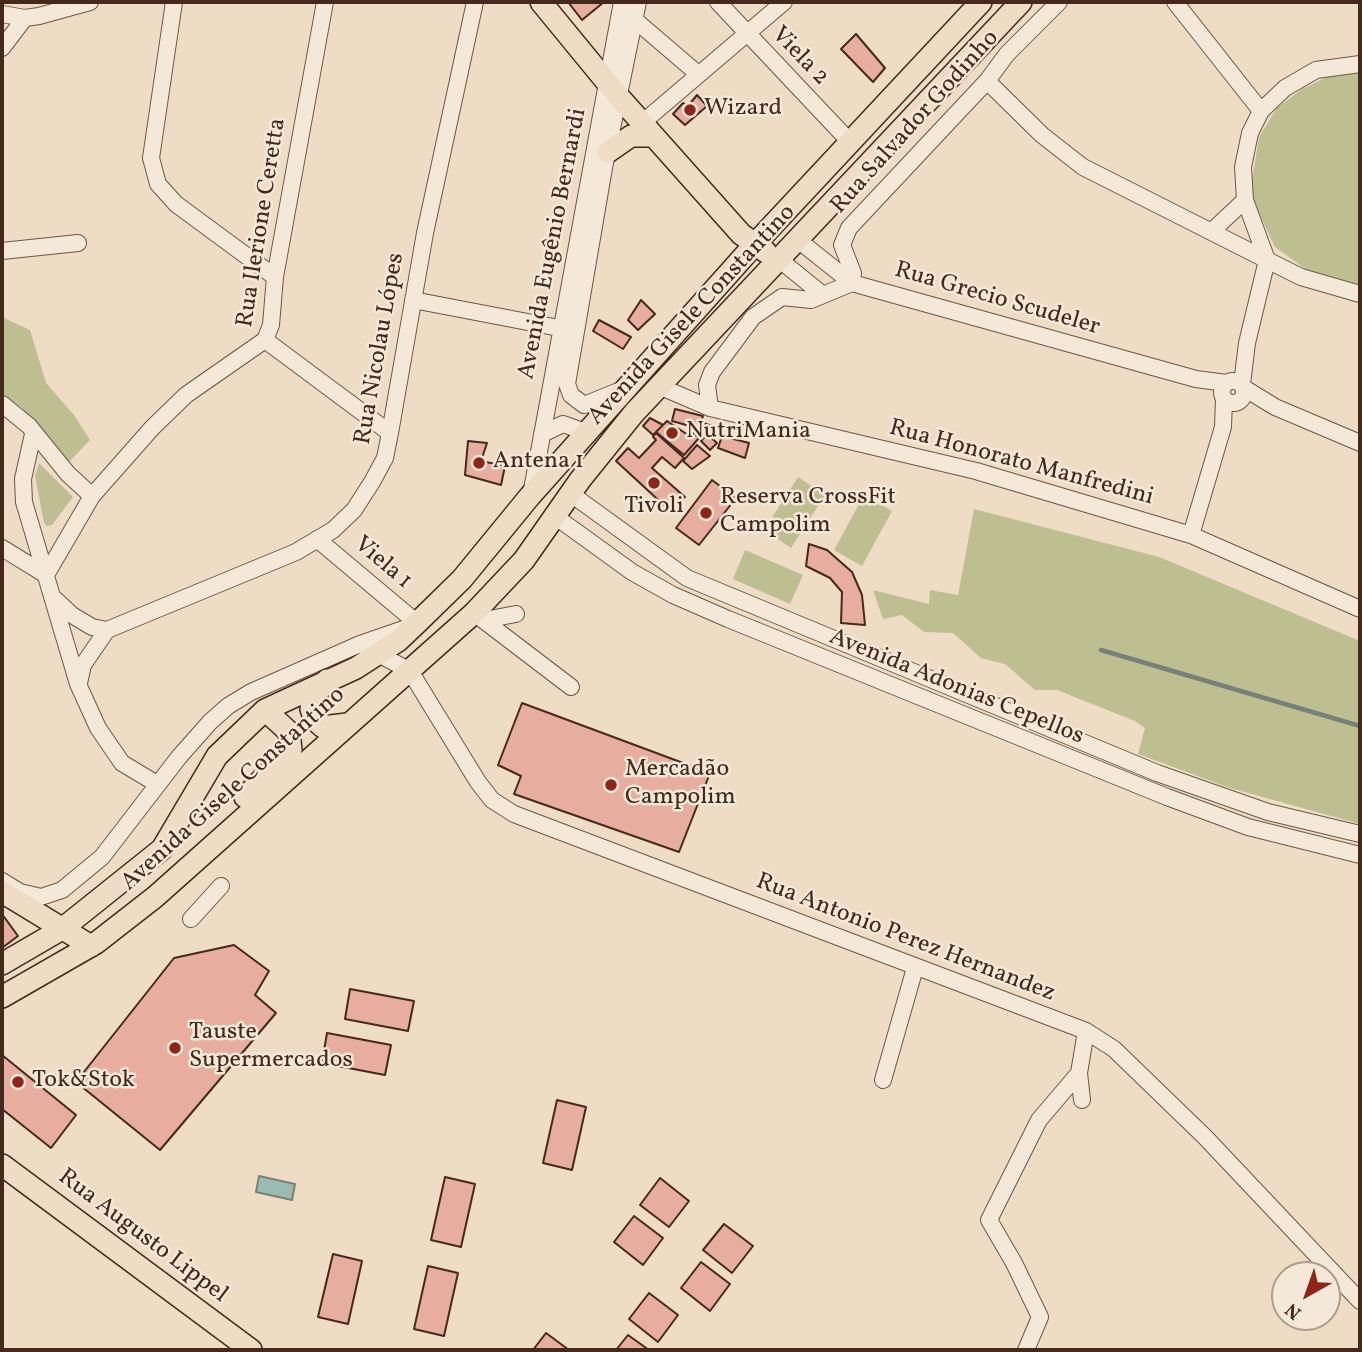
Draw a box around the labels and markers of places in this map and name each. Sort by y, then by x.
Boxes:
place label: Wizard [704,96,782,124]
marker: Wizard [682,102,698,118]
place label: NutriMania [686,419,811,447]
marker: NutriMania [664,425,680,441]
place label: Antena 1 [493,449,584,477]
marker: Antena 1 [471,455,487,471]
marker: Tivoli [646,475,662,491]
place label: Reserva CrossFit Campolim [720,485,896,541]
place label: Tivoli [624,494,684,522]
marker: Reserva CrossFit Campolim [698,505,714,521]
place label: Mercadão Campolim [625,757,736,813]
marker: Mercadão Campolim [603,777,619,793]
place label: Tauste Supermercados [189,1020,353,1076]
marker: Tauste Supermercados [167,1040,183,1056]
place label: Tok&Stok [32,1068,135,1096]
marker: Tok&Stok [10,1074,26,1090]

